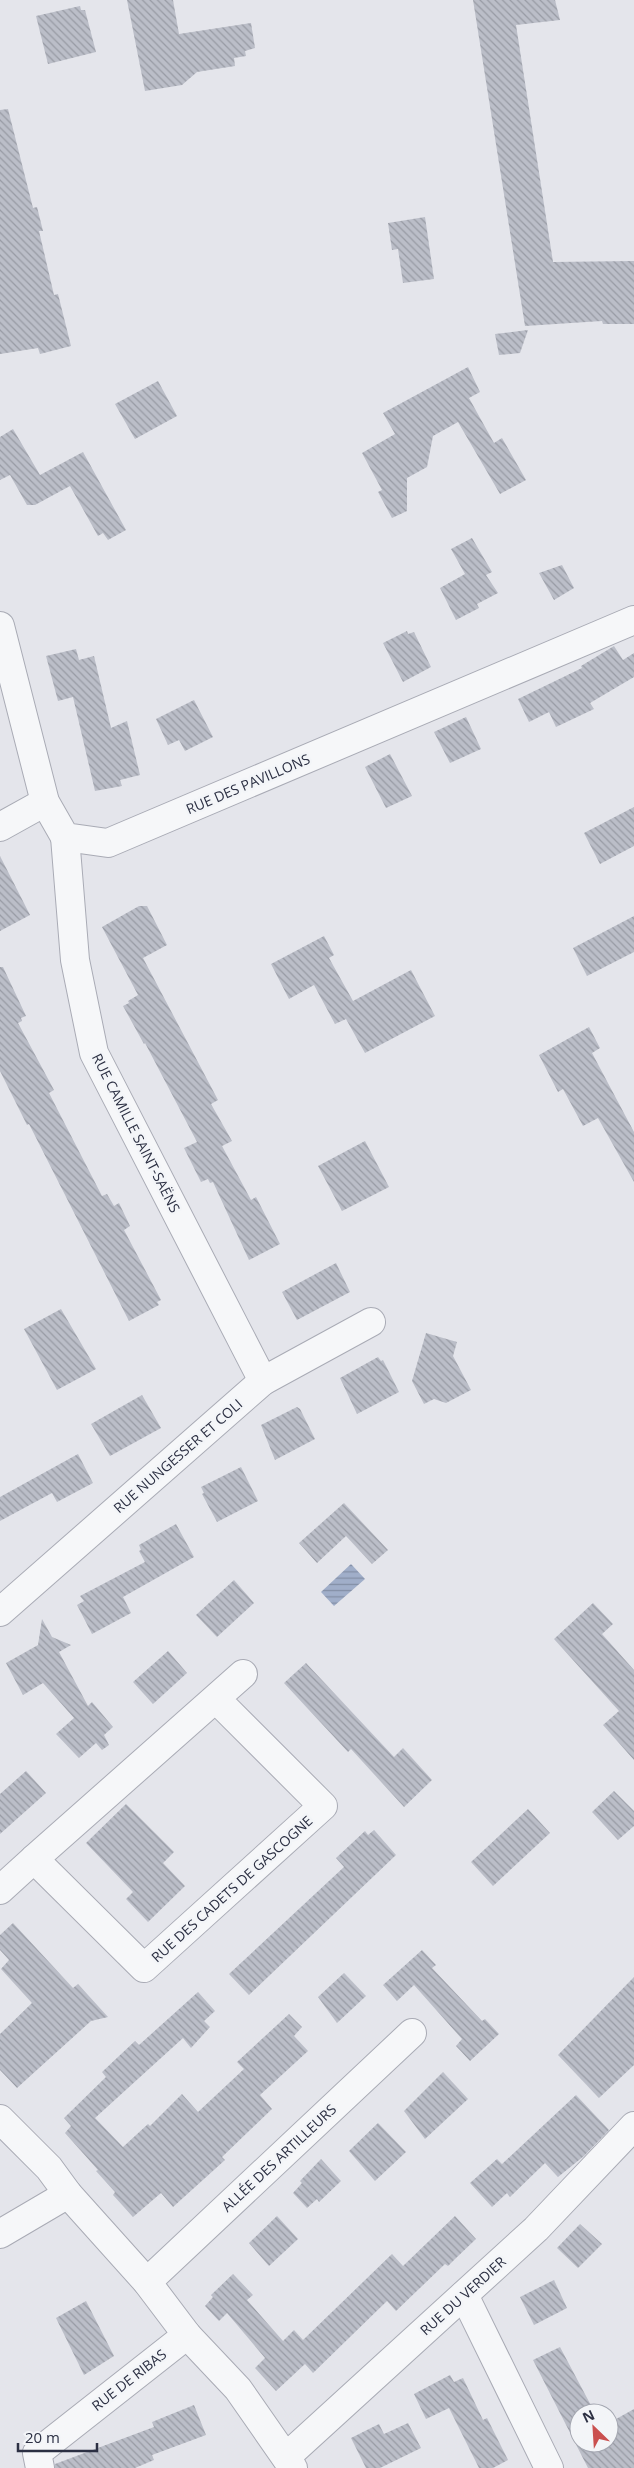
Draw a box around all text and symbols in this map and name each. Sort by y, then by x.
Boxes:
street label: RUE DES PAVILLONS [183,749,313,818]
street label: RUE CAMILLE SAINT-SAËNS [88,1050,185,1216]
street label: RUE NUNGESSER ET COLI [109,1394,246,1517]
street label: RUE DES CADETS DE GASCOGNE [147,1811,316,1966]
street label: ALLÉE DES ARTILLEURS [217,2100,340,2216]
street label: RUE DU VERDIER [416,2252,510,2339]
street label: RUE DE RIBAS [87,2344,170,2415]
north arrow [569,2403,619,2453]
text: N [579,2405,597,2427]
scale bar [18,2420,96,2452]
text: 20 m [25,2427,60,2447]

